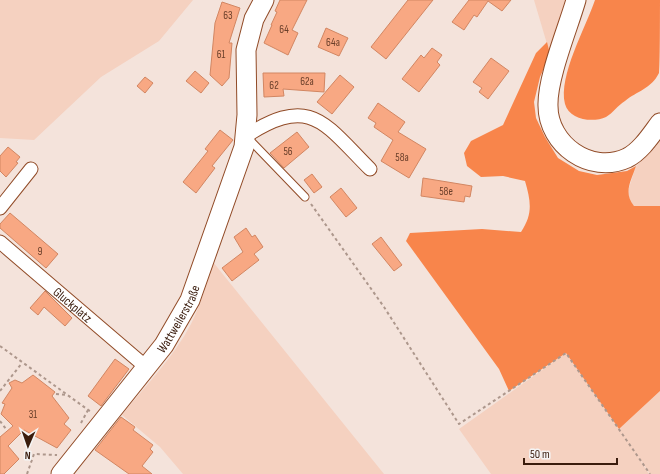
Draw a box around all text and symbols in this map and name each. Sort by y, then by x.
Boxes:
house number: 63 [223,9,233,22]
house number: 64 [279,23,289,36]
house number: 64a [326,36,340,49]
house number: 61 [217,48,225,61]
house number: 62a [300,75,314,88]
house number: 62 [269,79,279,92]
house number: 56 [283,145,293,158]
house number: 58a [395,151,409,164]
house number: 58e [439,185,453,198]
house number: 9 [38,245,43,258]
street label: Wattweilerstraße [154,283,204,357]
street label: Gluckplatz [50,284,95,326]
house number: 31 [29,408,37,421]
north arrow [8,426,48,466]
scale bar [524,440,617,466]
text: 50 m [530,447,550,462]
text: N [24,449,31,462]

